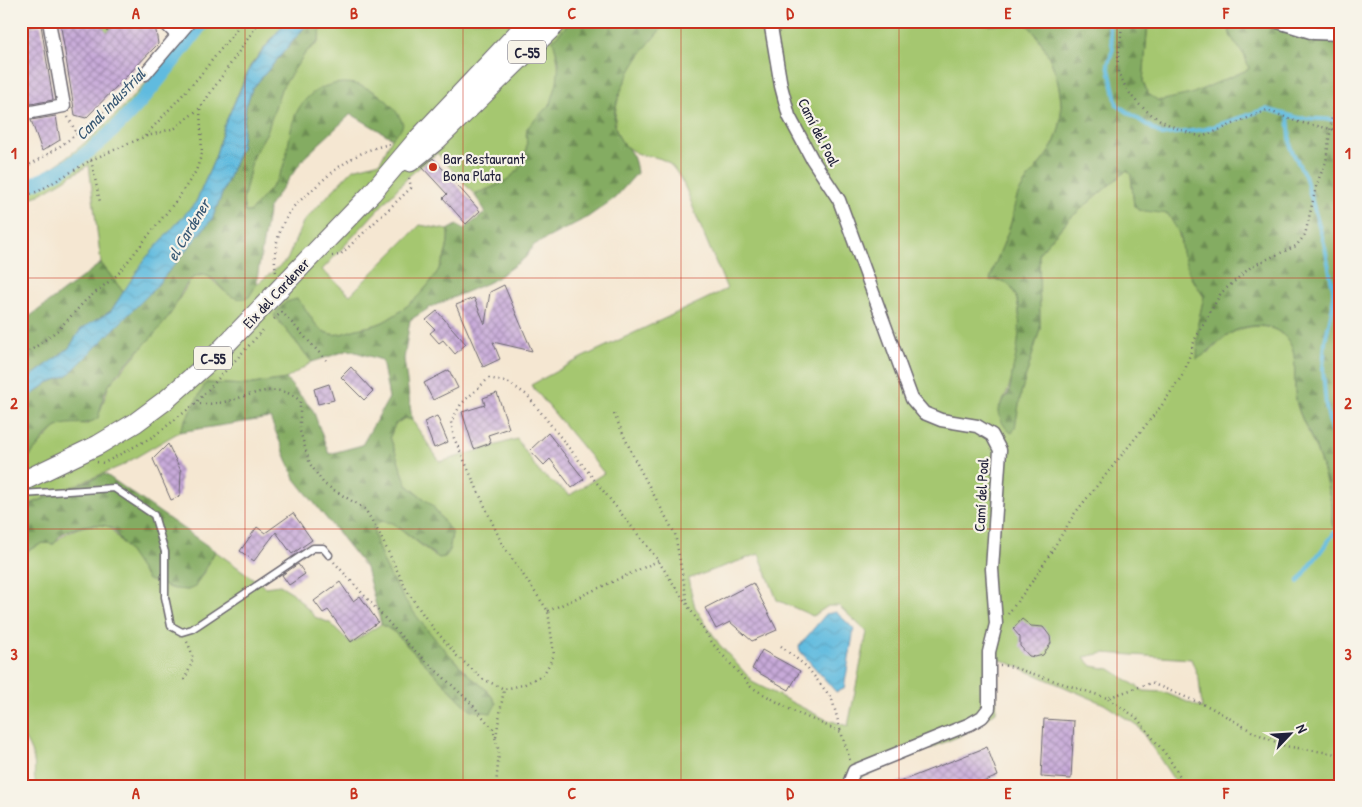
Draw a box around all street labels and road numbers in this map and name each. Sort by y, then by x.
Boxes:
road number: C-55 [508,41,546,64]
street label: Camí del Poal [793,94,845,170]
street label: Eix del Cardener [238,253,314,333]
road number: C-55 [194,346,232,369]
street label: Camí del Poal [969,458,993,532]

